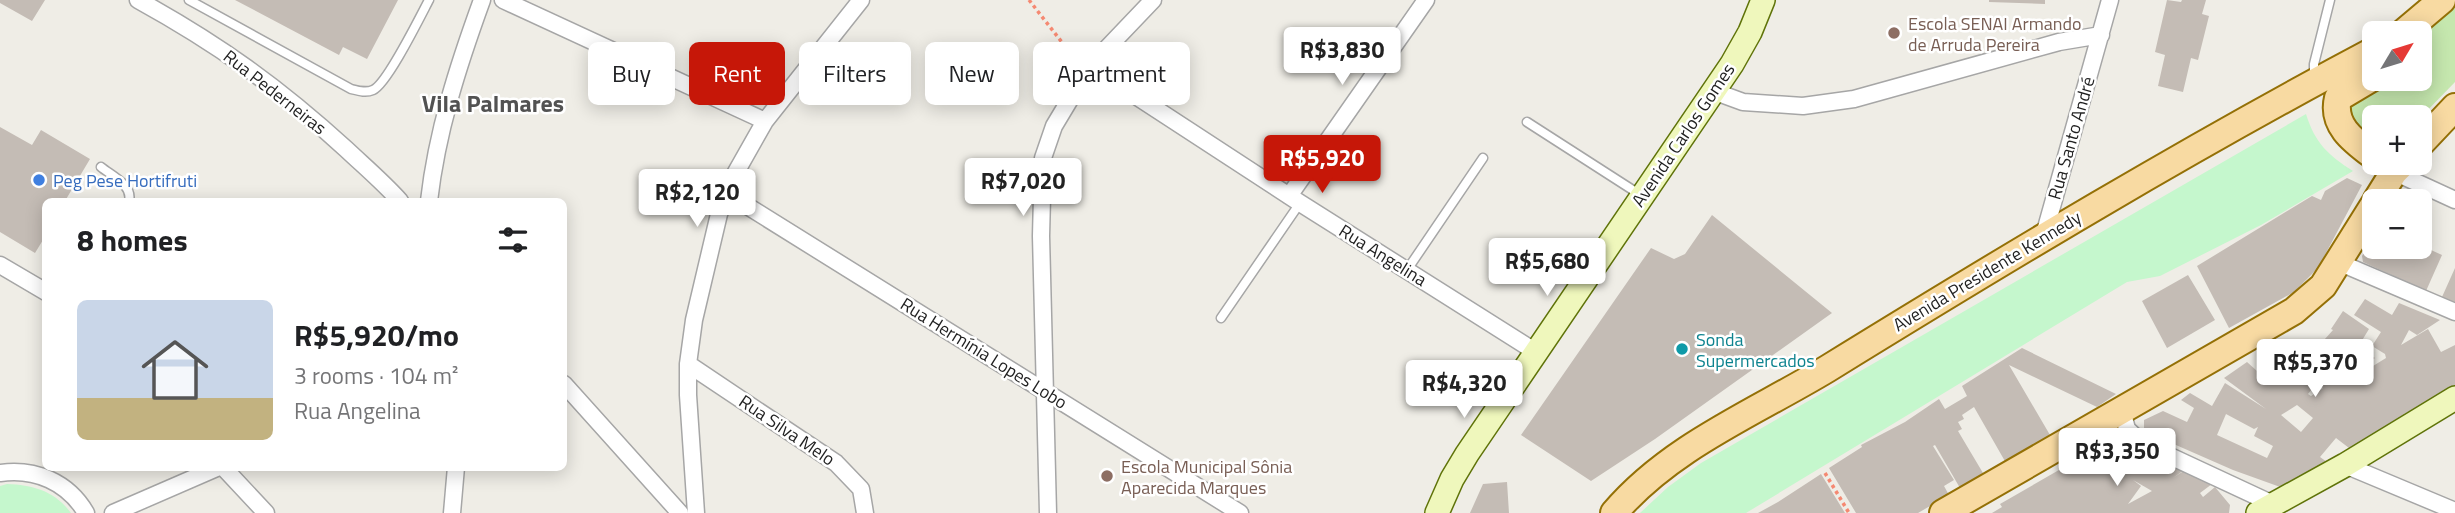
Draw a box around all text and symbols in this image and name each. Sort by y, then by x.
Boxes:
place label: Escola SENAI Armando de Arruda Pereira [1908,10,2081,58]
north arrow [2362,21,2432,91]
map controls [2362,21,2432,259]
marker: Escola SENAI Armando de Arruda Pereira [1886,25,1902,41]
pin: R$3,830 [1277,28,1407,87]
text: R$3,830 [1300,32,1384,67]
chip: Buy [588,42,675,105]
chip: Rent [689,42,785,105]
chip: Filters [799,42,911,105]
chip: New [925,42,1019,105]
chip: Apartment [1033,42,1190,105]
street label: Rua Pederneiras [218,43,332,141]
street label: Avenida Carlos Gomes [1625,58,1741,212]
street label: Rua Santo André [2041,73,2101,203]
district label: Vila Palmares [422,85,564,121]
button: + [2362,105,2432,175]
pin: R$5,920 [1257,136,1387,195]
text: R$5,920 [1280,140,1364,175]
pin: R$7,020 [958,158,1088,218]
text: R$7,020 [981,163,1065,198]
place label: Peg Pese Hortifruti [53,167,197,194]
pin: R$2,120 [632,170,762,229]
marker: Peg Pese Hortifruti [31,172,47,188]
text: R$2,120 [655,174,739,209]
button: − [2362,189,2432,259]
street label: Avenida Presidente Kennedy [1888,204,2087,338]
text: 8 homes [77,217,188,263]
street label: Rua Angelina [1334,217,1432,293]
icon: filters [494,221,532,259]
pin: R$5,680 [1482,238,1612,298]
text: R$5,680 [1505,243,1589,278]
street label: Rua Hermínia Lopes Lobo [895,291,1073,415]
text: R$5,920/mo [294,312,459,358]
place label: Sonda Supermercados [1696,326,1815,374]
icon: home [133,328,217,412]
pin: R$5,370 [2250,340,2380,399]
marker: Sonda Supermercados [1674,341,1690,357]
text: R$5,370 [2273,344,2357,379]
text: 3 rooms · 104 m² [294,358,458,393]
pin: R$4,320 [1399,360,1529,420]
text: R$4,320 [1422,365,1506,400]
street label: Rua Silva Melo [734,388,840,472]
text: Rua Angelina [294,393,421,428]
pin: R$3,350 [2052,428,2182,488]
text: R$3,350 [2075,433,2159,468]
place label: Escola Municipal Sônia Aparecida Marques [1121,453,1292,501]
marker: Escola Municipal Sônia Aparecida Marques [1099,468,1115,484]

